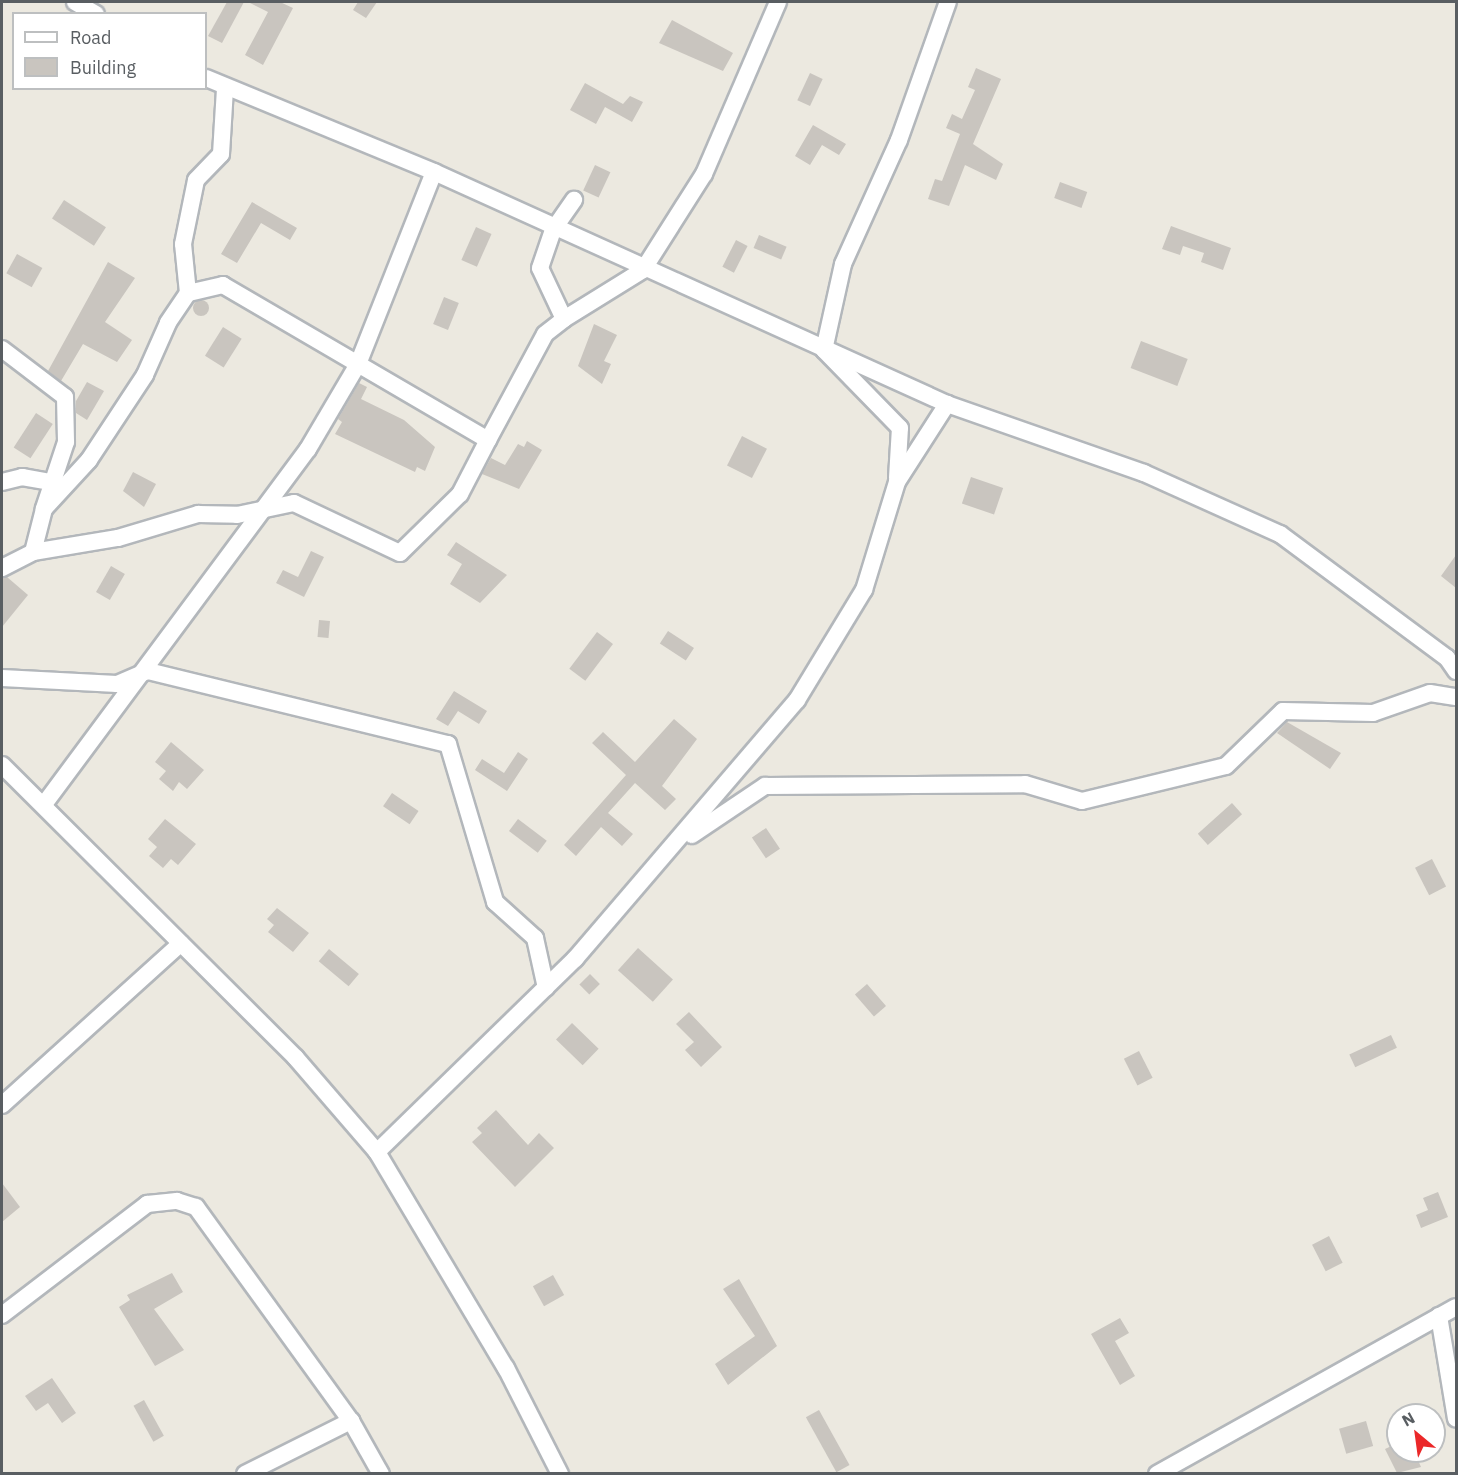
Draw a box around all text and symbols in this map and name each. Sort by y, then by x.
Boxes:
legend [12,12,207,90]
text: Road [70,26,111,49]
text: Building [70,56,136,79]
north arrow [1386,1403,1446,1463]
text: N [1398,1407,1418,1431]

